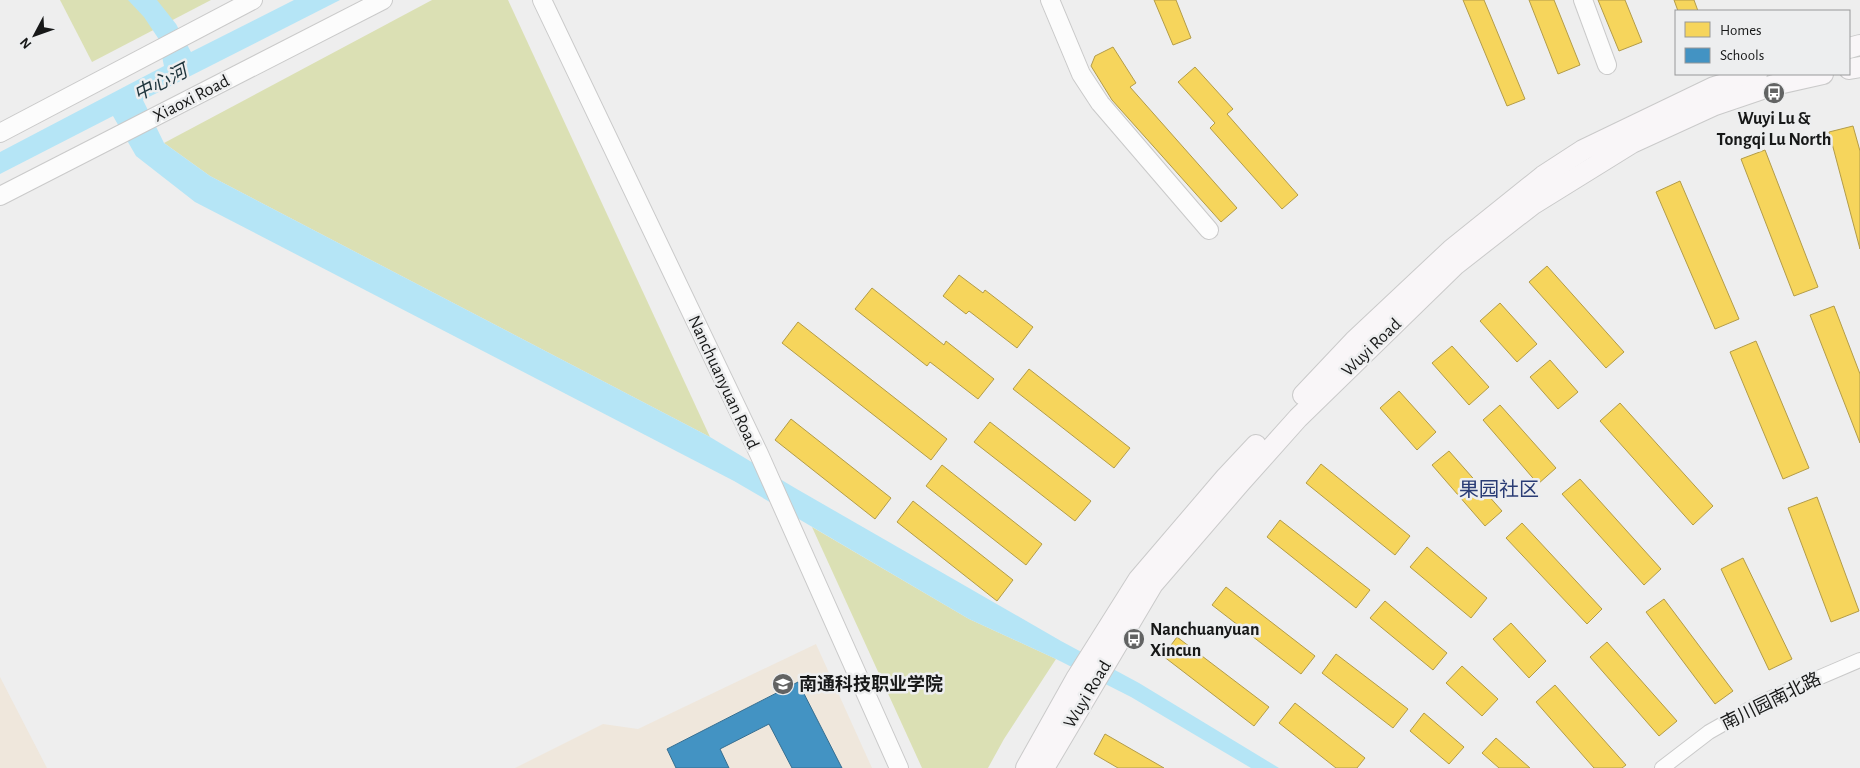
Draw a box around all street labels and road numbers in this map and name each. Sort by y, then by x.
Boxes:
street label: Xiaoxi Road [150,72,232,126]
street label: Nanchuanyuan Road [684,313,762,452]
street label: Wuyi Road [1338,315,1405,380]
street label: Wuyi Road [1061,658,1115,731]
street label: 南川园南北路 [1718,668,1824,734]

